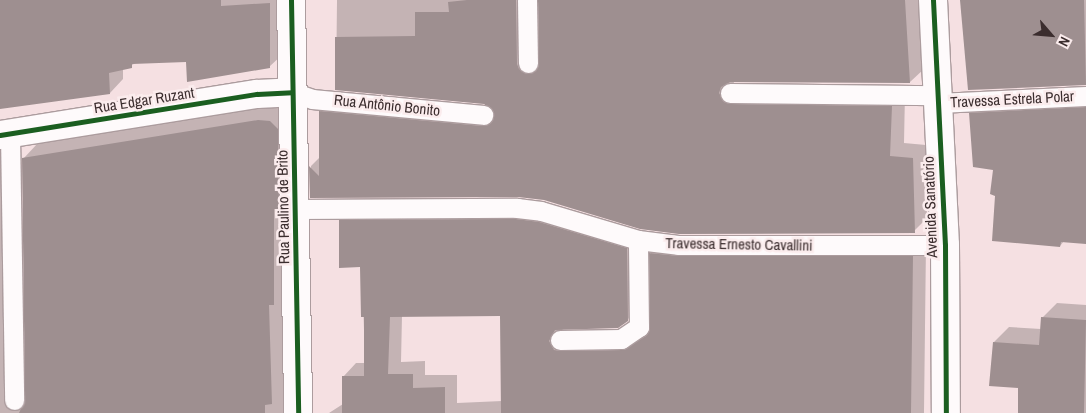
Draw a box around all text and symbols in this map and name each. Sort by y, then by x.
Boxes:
north arrow [1026,10,1076,60]
text: N [1054,34,1074,50]
street label: Rua Edgar Ruzant [93,83,195,117]
street label: Travessa Estrela Polar [950,87,1074,111]
street label: Rua Antônio Bonito [333,90,441,120]
street label: Rua Paulino de Brito [273,150,293,264]
street label: Avenida Sanatório [919,156,941,258]
street label: Travessa Ernesto Cavallini [665,234,813,254]

